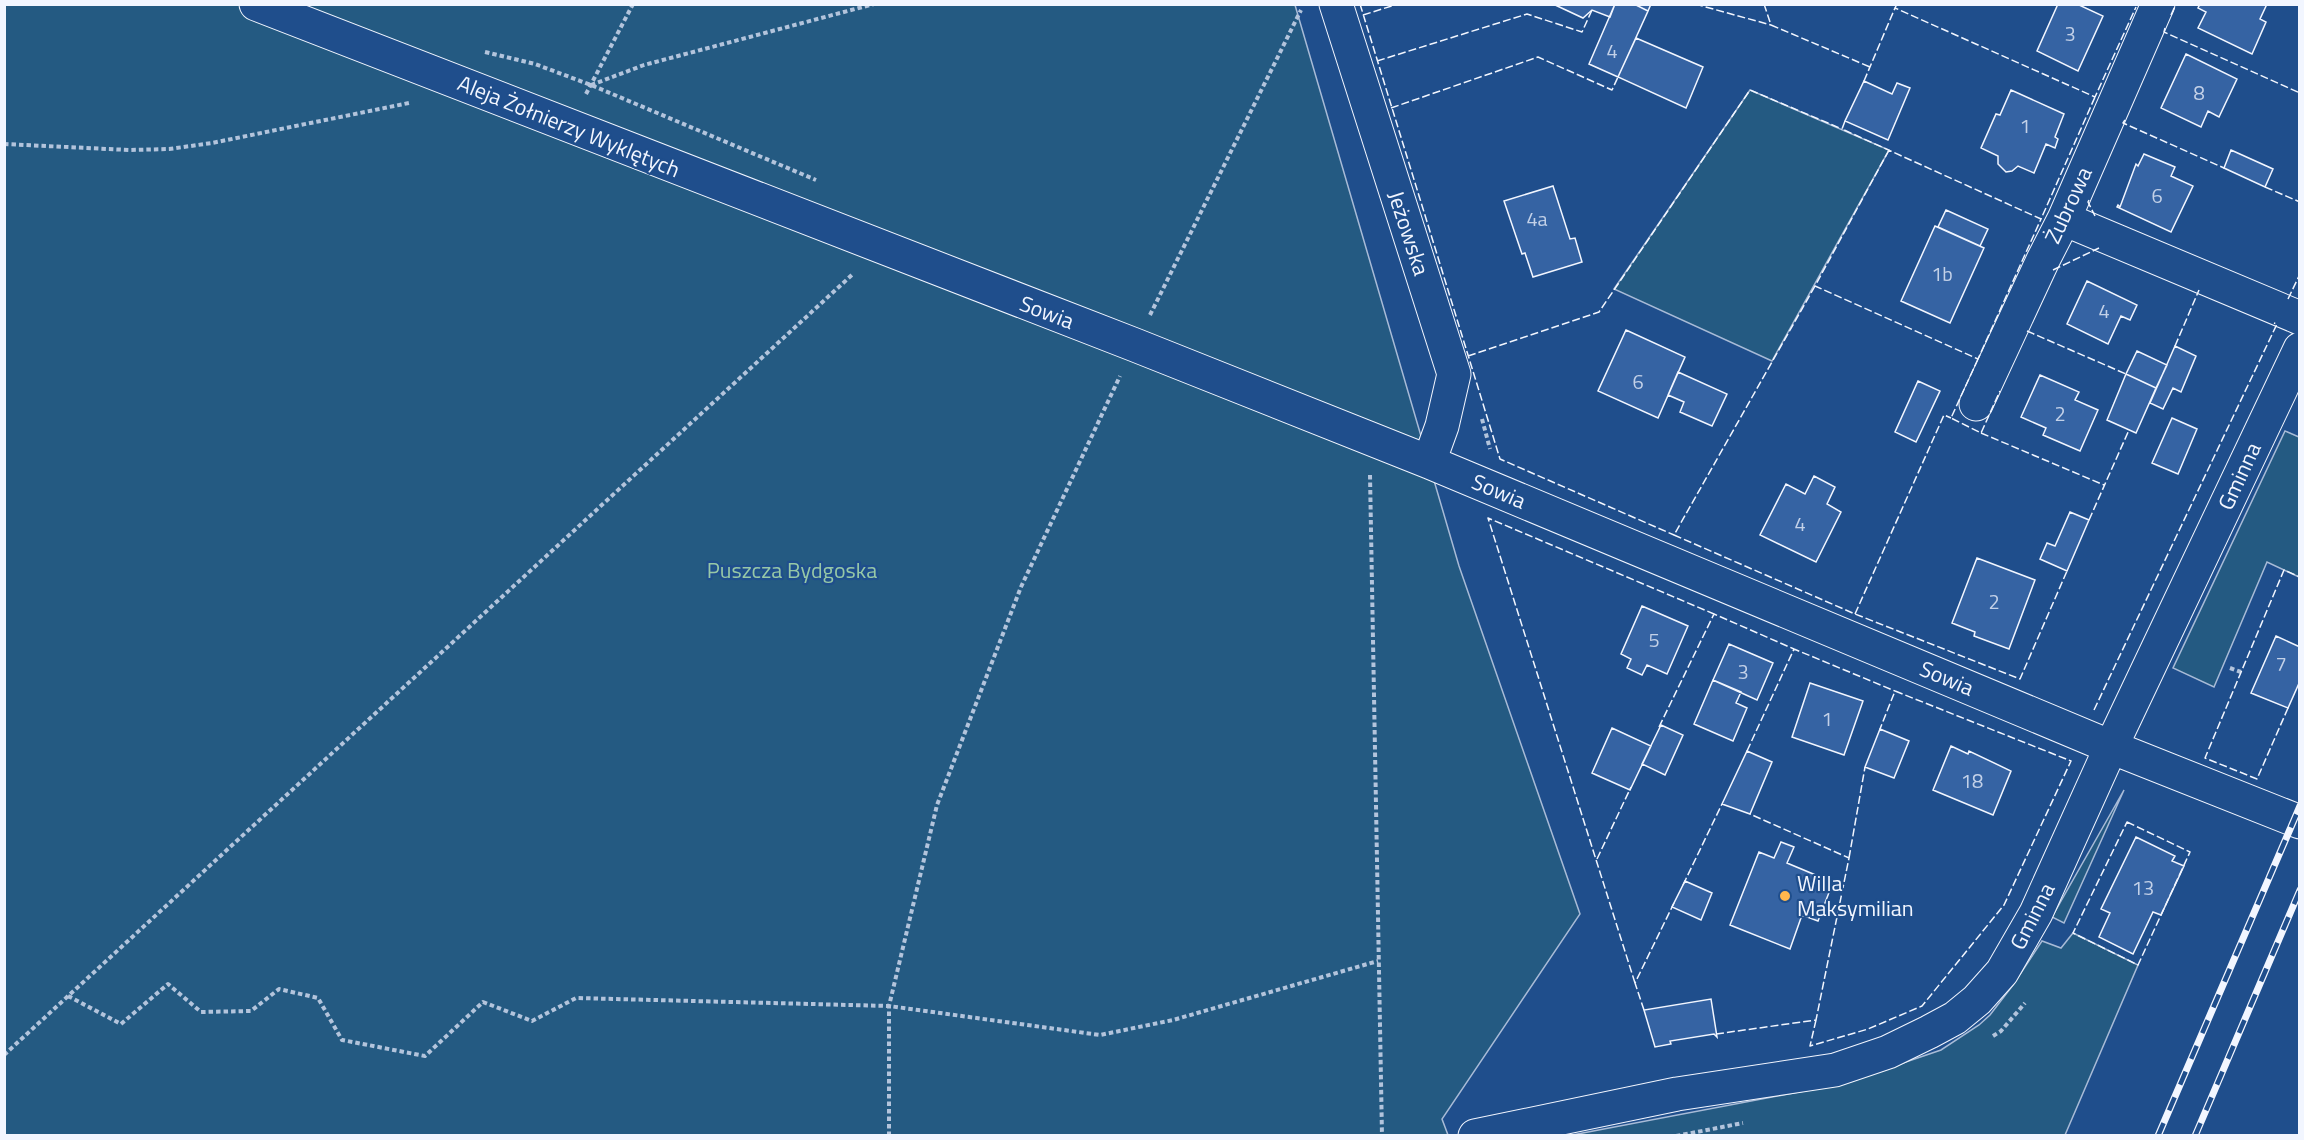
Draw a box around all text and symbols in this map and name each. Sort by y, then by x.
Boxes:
house number: 3 [2064,18,2076,49]
house number: 4 [1606,35,1618,66]
street label: Aleja Żołnierzy Wyklętych [453,66,685,186]
house number: 8 [2193,77,2205,108]
house number: 1 [2019,110,2031,141]
street label: Żubrowa [2035,161,2101,249]
house number: 6 [2151,180,2163,211]
street label: Jeżowska [1379,186,1439,280]
house number: 4a [1526,203,1548,234]
house number: 1b [1931,258,1953,289]
street label: Sowia [1015,286,1079,338]
house number: 4 [2098,295,2110,326]
house number: 6 [1632,366,1644,397]
house number: 2 [2054,398,2066,429]
street label: Gminna [2209,436,2269,516]
street label: Sowia [1467,464,1531,518]
house number: 4 [1794,508,1806,539]
park label: Puszcza Bydgoska [707,553,877,587]
house number: 2 [1988,586,2000,617]
house number: 5 [1648,624,1660,655]
house number: 7 [2275,648,2287,679]
street label: Sowia [1915,651,1979,705]
house number: 3 [1737,656,1749,687]
house number: 1 [1821,703,1833,734]
house number: 18 [1961,765,1983,796]
place label: Willa Maksymilian [1797,866,1914,925]
house number: 13 [2132,872,2154,903]
street label: Gminna [2001,876,2063,956]
marker: Willa Maksymilian [1778,889,1792,903]

